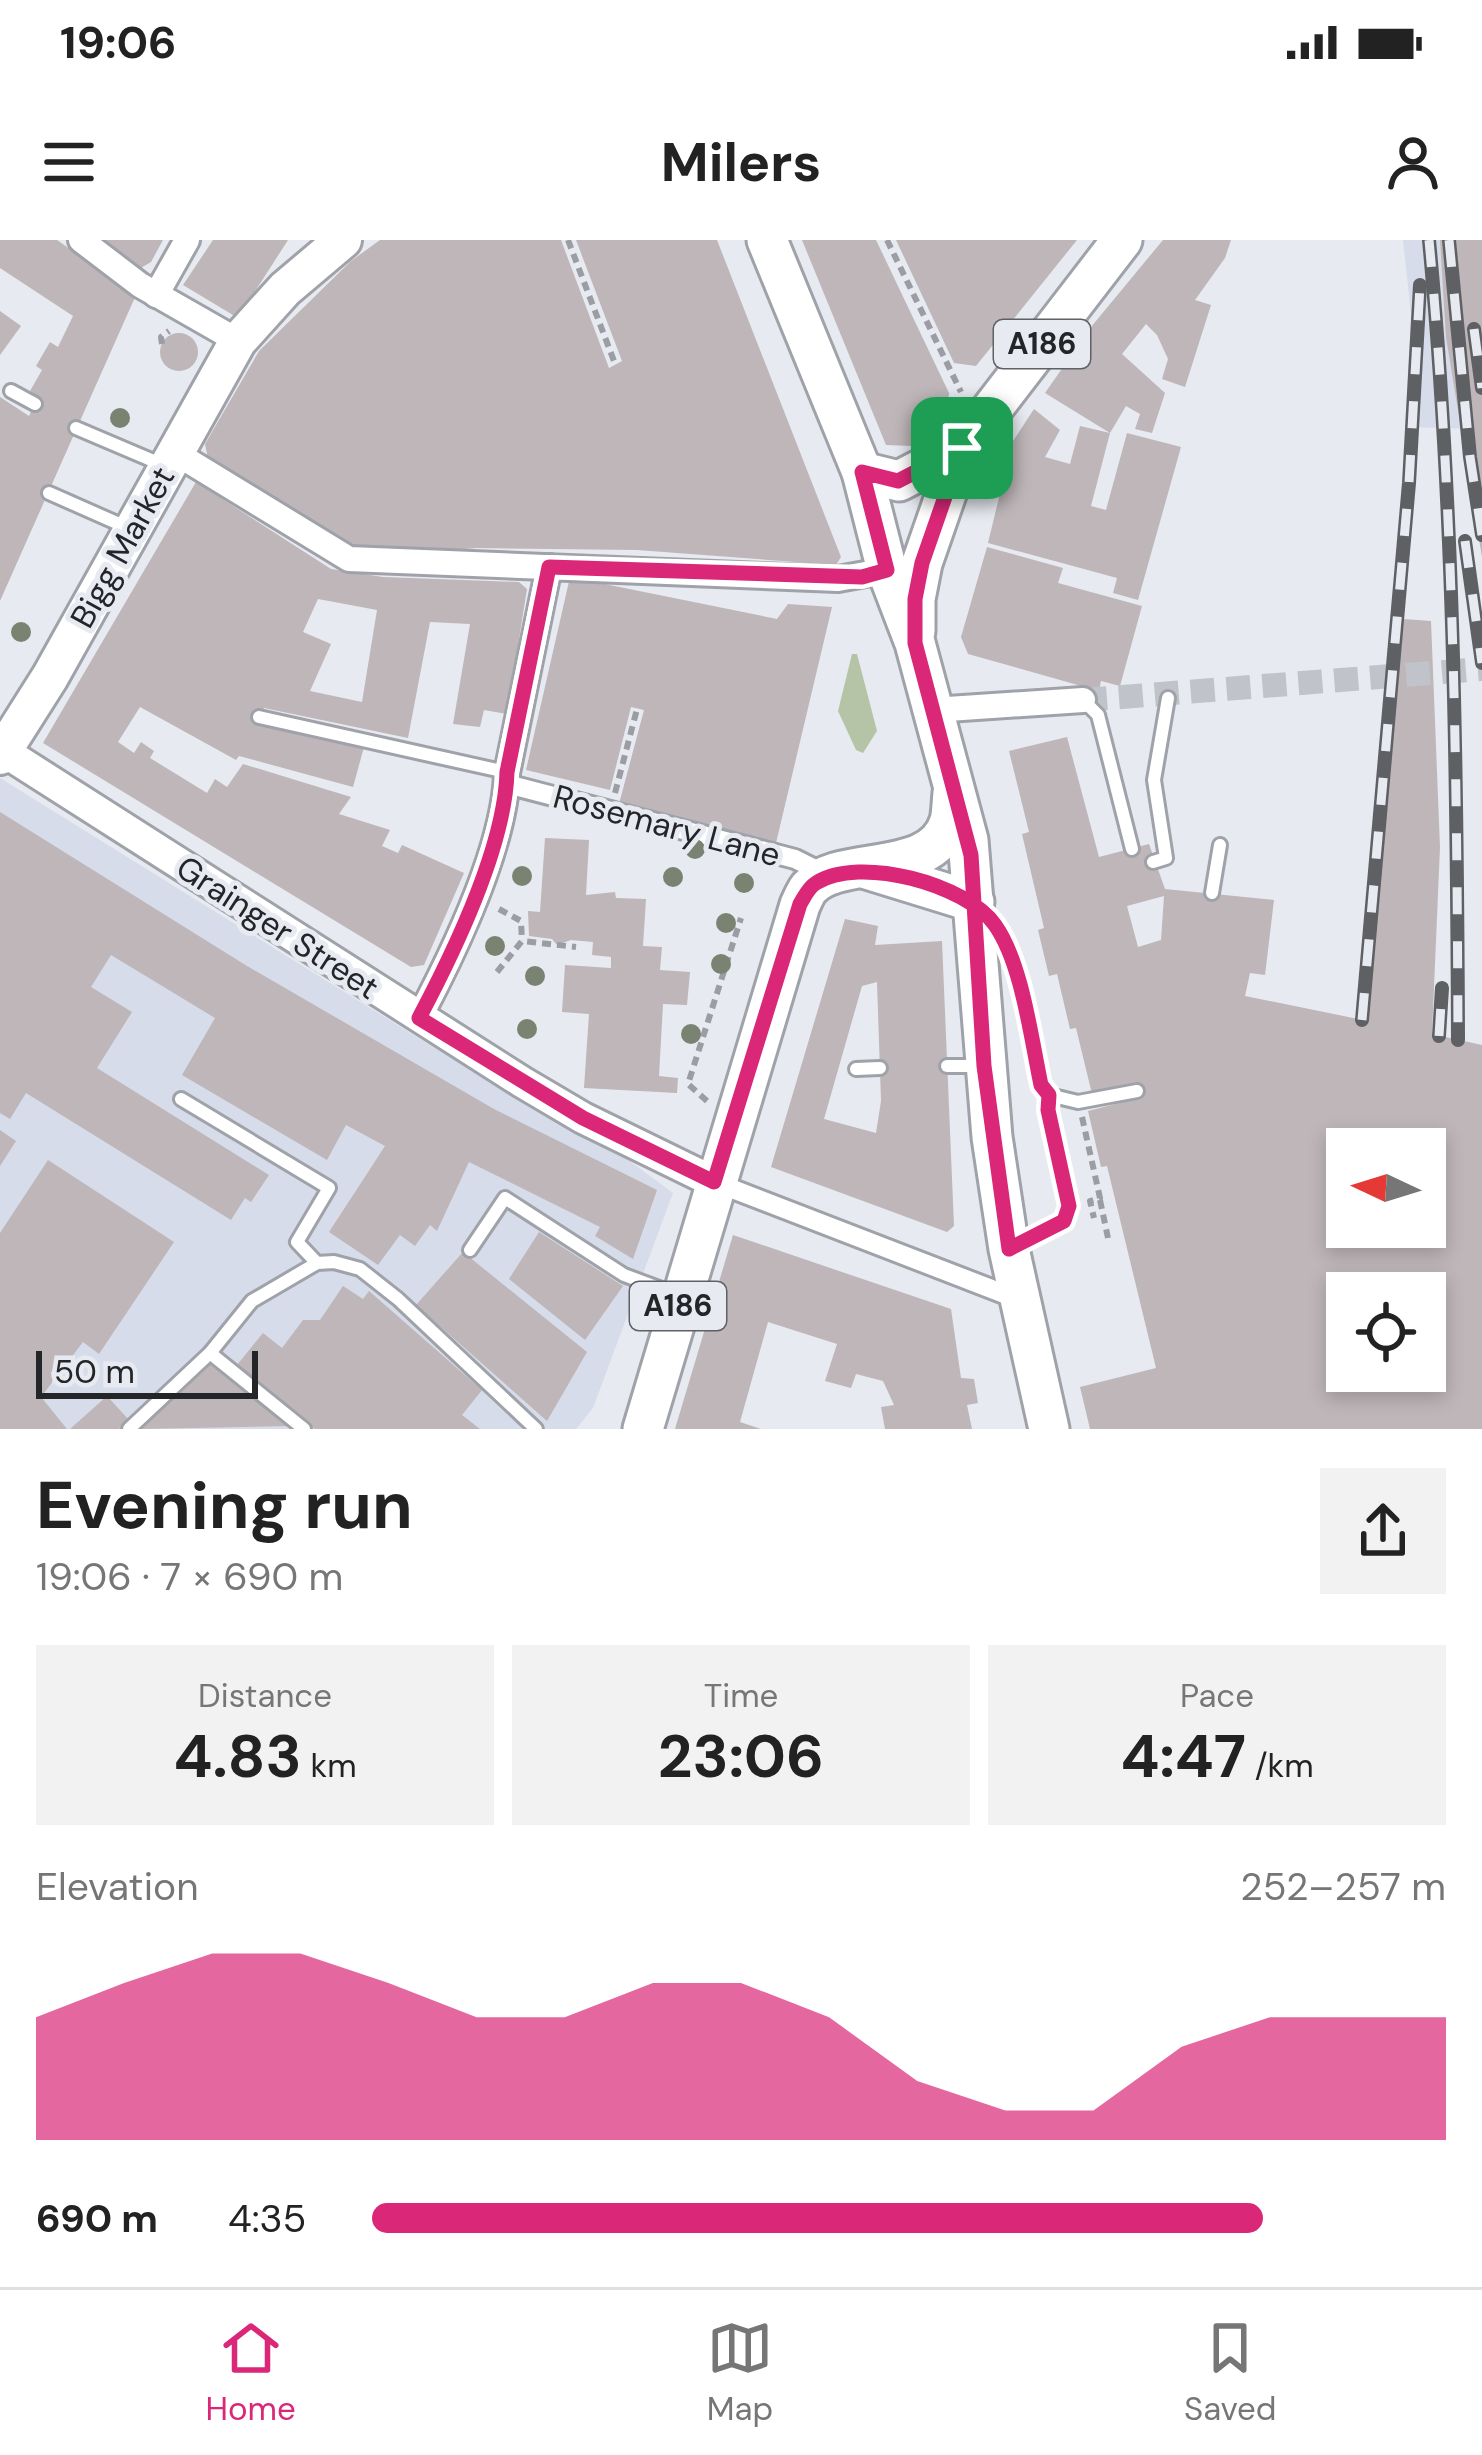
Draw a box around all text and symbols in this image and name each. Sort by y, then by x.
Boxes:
text: 19:06 [60,13,177,72]
text: Milers [661,127,821,198]
icon: menu [36,129,102,195]
icon: person [1380,129,1446,195]
road number: A186 [994,320,1090,368]
pin [911,397,1013,499]
icon: arrive [929,415,995,481]
street label: Bigg Market [61,459,184,635]
street label: Rosemary Lane [549,775,785,876]
street label: Grainger Street [168,846,387,1009]
north arrow [1326,1128,1446,1248]
map controls [1326,1128,1446,1392]
button: locate [1326,1272,1446,1392]
road number: A186 [630,1282,726,1330]
scale bar [36,1345,258,1398]
text: 50 m [54,1350,135,1393]
text: Evening run [36,1463,413,1548]
button: share [1320,1468,1446,1594]
text: 19:06 · 7 × 690 m [36,1551,343,1602]
text: Distance [198,1674,332,1717]
text: Time [704,1674,778,1717]
text: Pace [1180,1674,1254,1717]
text: 4.83 [173,1717,302,1796]
text: 23:06 [658,1717,824,1796]
text: 4:47 [1120,1717,1246,1796]
text: km [302,1744,357,1787]
text: /km [1246,1744,1314,1787]
text: Elevation [36,1861,199,1912]
text: 252–257 m [1240,1861,1446,1912]
text: 690 m [36,2193,158,2244]
text: 4:35 [228,2193,306,2244]
tab: Home [205,2315,296,2430]
tab: Map [707,2315,773,2430]
tab: Saved [1184,2315,1277,2430]

